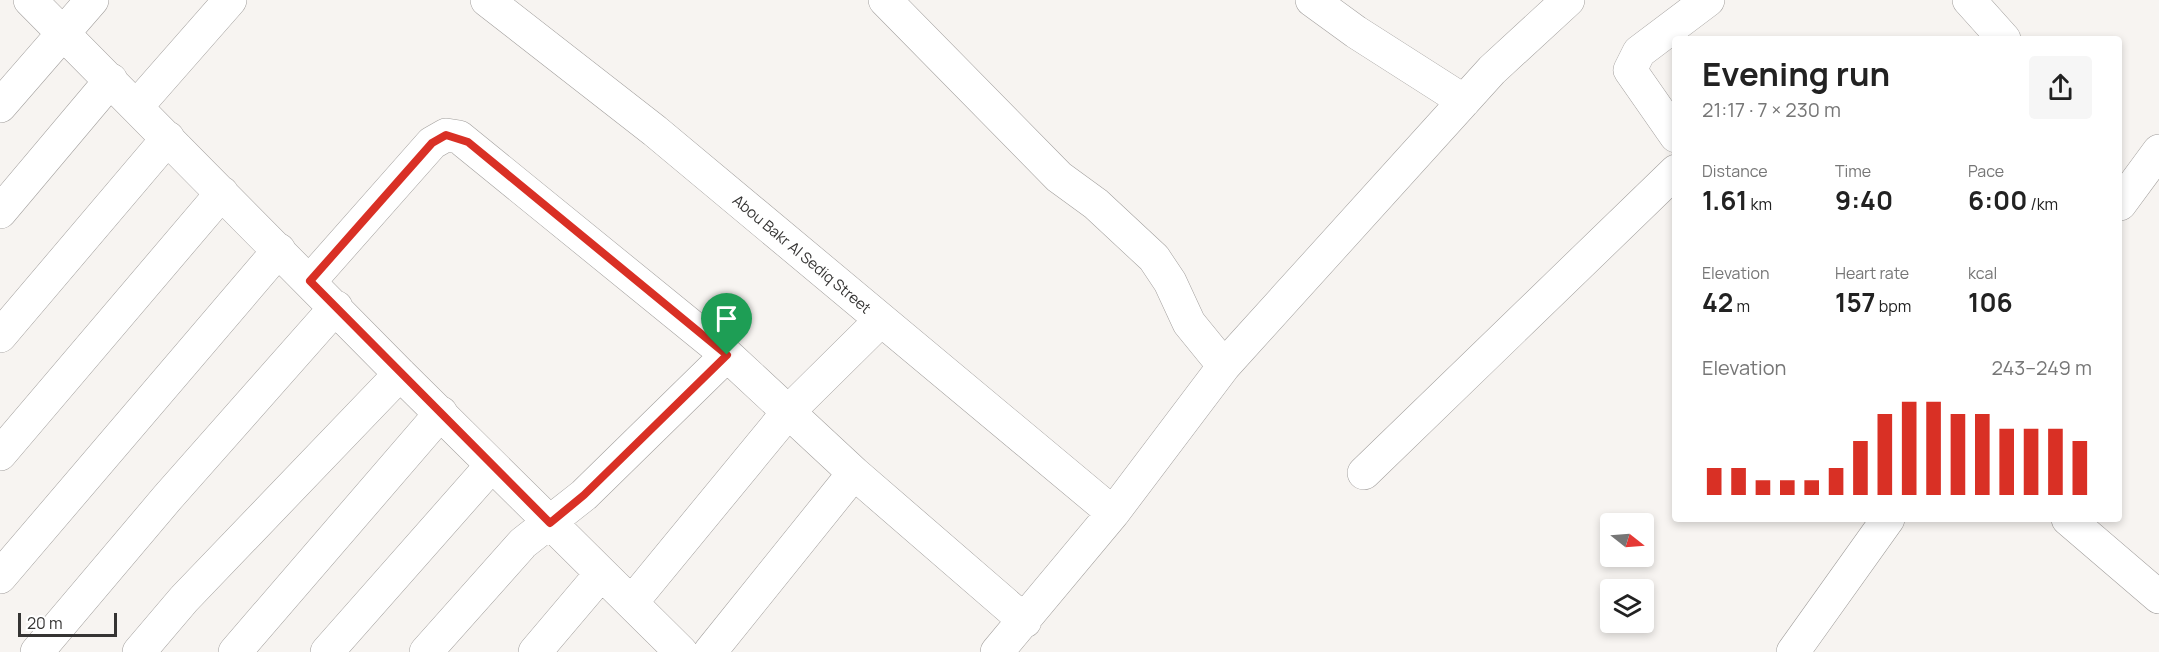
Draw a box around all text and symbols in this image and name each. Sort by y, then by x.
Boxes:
text: Evening run [1702,51,1890,96]
button: share [2029,56,2092,119]
text: 21:17 · 7 × 230 m [1702,96,1841,123]
text: Distance [1702,160,1768,182]
text: Time [1835,160,1871,182]
text: Pace [1968,160,2004,182]
text: 1.61 [1702,182,1747,218]
text: 9:40 [1835,182,1893,218]
text: 6:00 [1968,182,2027,218]
street label: Abou Bakr Al Sediq Street [728,190,876,318]
text: km [1747,193,1772,215]
text: /km [2027,193,2058,215]
text: Elevation [1702,262,1770,284]
text: Heart rate [1835,262,1909,284]
text: kcal [1968,262,1997,284]
text: 42 [1702,284,1733,320]
text: 157 [1835,284,1876,320]
text: 106 [1968,284,2013,320]
pin [701,293,752,355]
text: m [1733,295,1750,317]
text: bpm [1876,295,1911,317]
icon: arrive [710,302,743,335]
text: Elevation [1702,354,1786,381]
text: 243–249 m [1991,354,2092,381]
north arrow [1600,513,1654,567]
map controls [1600,513,1654,633]
button: layers [1600,579,1654,633]
scale bar [18,610,117,638]
text: 20 m [27,612,63,634]

